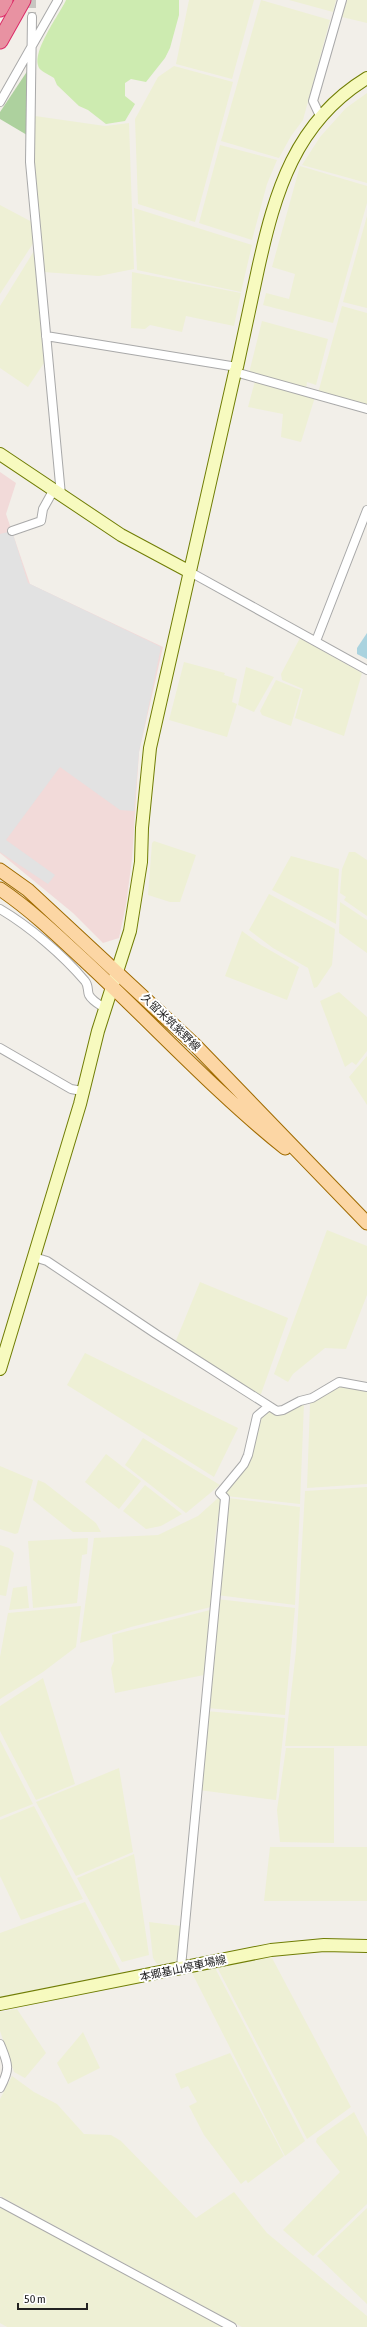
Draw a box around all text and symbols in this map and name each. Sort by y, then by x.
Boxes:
street label: 久留米筑紫野線 [139,991,203,1053]
street label: 本郷基山停車場線 [139,1953,227,1983]
scale bar [18,2285,87,2311]
text: 50 m [24,2292,46,2306]

